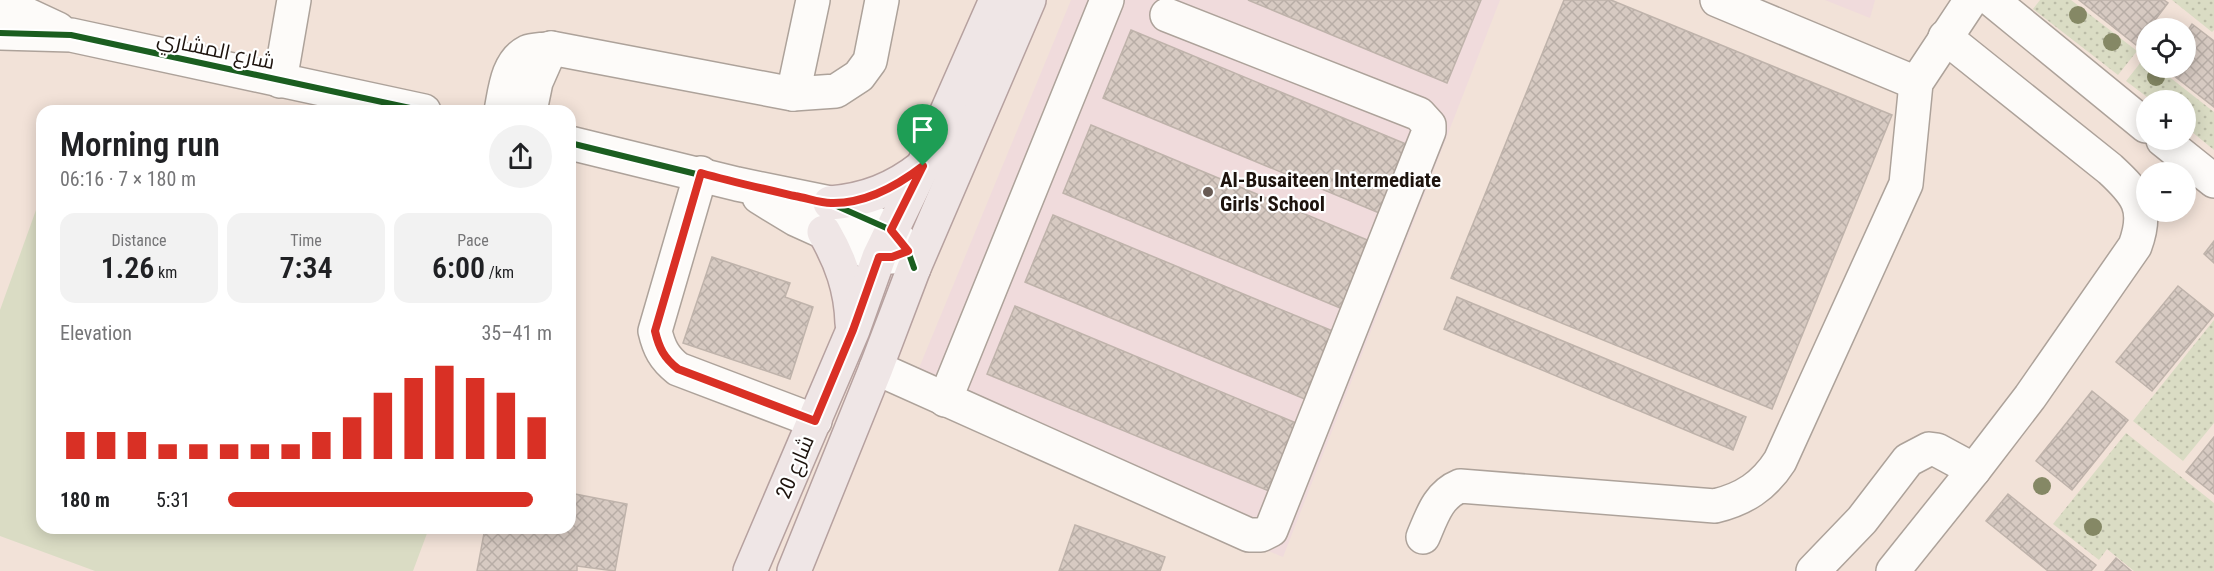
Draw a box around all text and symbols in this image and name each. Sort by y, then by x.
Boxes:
map controls [2136,18,2196,222]
button: locate [2136,18,2196,78]
street label: شارع المشاري [154,26,277,78]
button: + [2136,90,2196,150]
pin [897,104,948,166]
icon: arrive [906,113,939,146]
text: Morning run [60,125,220,164]
button: share [489,125,552,188]
button: − [2136,162,2196,222]
text: 06:16 · 7 × 180 m [60,167,196,191]
place label: Al-Busaiteen Intermediate Girls' School [1220,168,1441,216]
marker: Al-Busaiteen Intermediate Girls' School [1201,185,1215,199]
text: Distance [111,231,167,250]
text: Time [290,231,322,250]
text: Pace [457,231,489,250]
text: 1.26 [101,250,154,285]
text: 7:34 [279,250,333,285]
text: 6:00 [432,250,485,285]
text: km [154,263,177,282]
text: /km [485,263,514,282]
text: Elevation [60,321,132,345]
text: 35–41 m [481,321,552,345]
street label: شارع 20 [771,432,821,503]
text: 180 m [60,488,110,512]
text: 5:31 [156,488,190,512]

